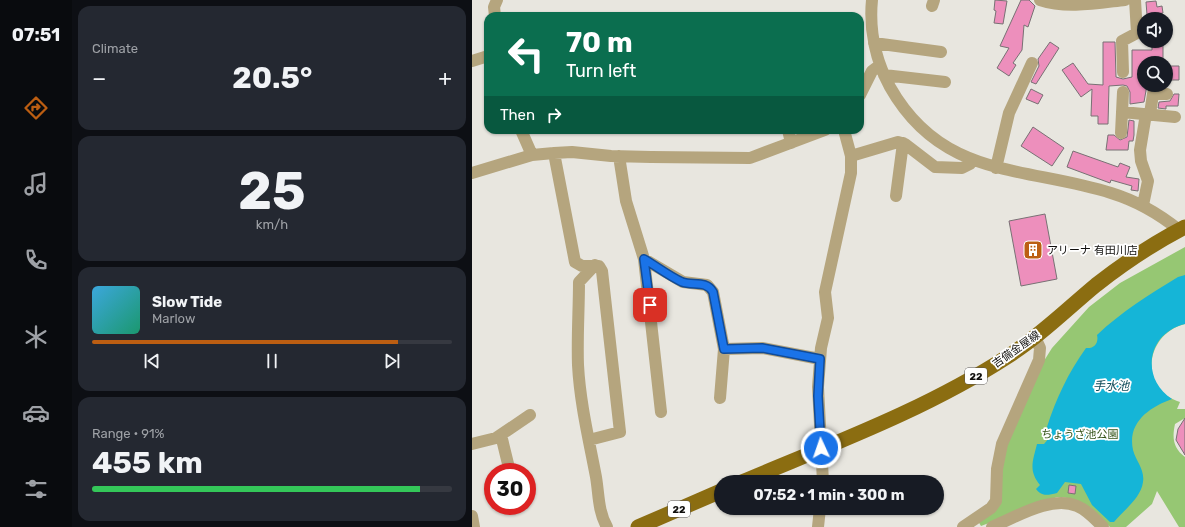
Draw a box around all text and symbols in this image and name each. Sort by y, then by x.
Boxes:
map controls [1137,12,1173,92]
button: sound [1137,12,1173,48]
text: 07:51 [12,24,60,46]
text: 70 m [566,26,633,59]
icon: left [500,28,552,80]
text: Climate [92,41,138,56]
button: search [1137,56,1173,92]
text: 20.5° [232,60,312,96]
text: Turn left [566,60,636,82]
text: − [92,65,106,92]
text: + [438,65,452,92]
icon: directions [22,94,50,122]
icon: right [543,104,565,126]
text: Then [500,106,535,124]
text: 25 [238,160,306,222]
icon: music [22,170,50,198]
text: km/h [256,217,288,232]
building icon: アリーナ 有田川店 [1022,239,1044,261]
place label: アリーナ 有田川店 [1047,244,1138,257]
icon: phone [22,246,50,274]
pin [633,288,667,322]
text: Slow Tide [152,293,222,311]
icon: arrive [639,294,661,316]
text: Marlow [152,311,195,326]
icon: climate [22,323,50,351]
street label: 吉備金屋線 [990,328,1043,371]
icon: previous [141,350,163,372]
icon: pause [261,350,283,372]
icon: next [381,350,403,372]
road number: 22 [965,368,987,384]
water label: 手水池 [1093,379,1130,393]
icon: car [22,399,50,427]
text: Range · 91% [92,426,164,441]
position arrow [800,427,842,469]
park label: ちょうざ池公園 [1042,428,1119,441]
text: 455 km [92,445,203,481]
speed limit sign: 30 [484,463,536,515]
icon: filters [22,475,50,503]
text: 07:52 · 1 min · 300 m [754,486,904,504]
road number: 22 [668,501,690,517]

